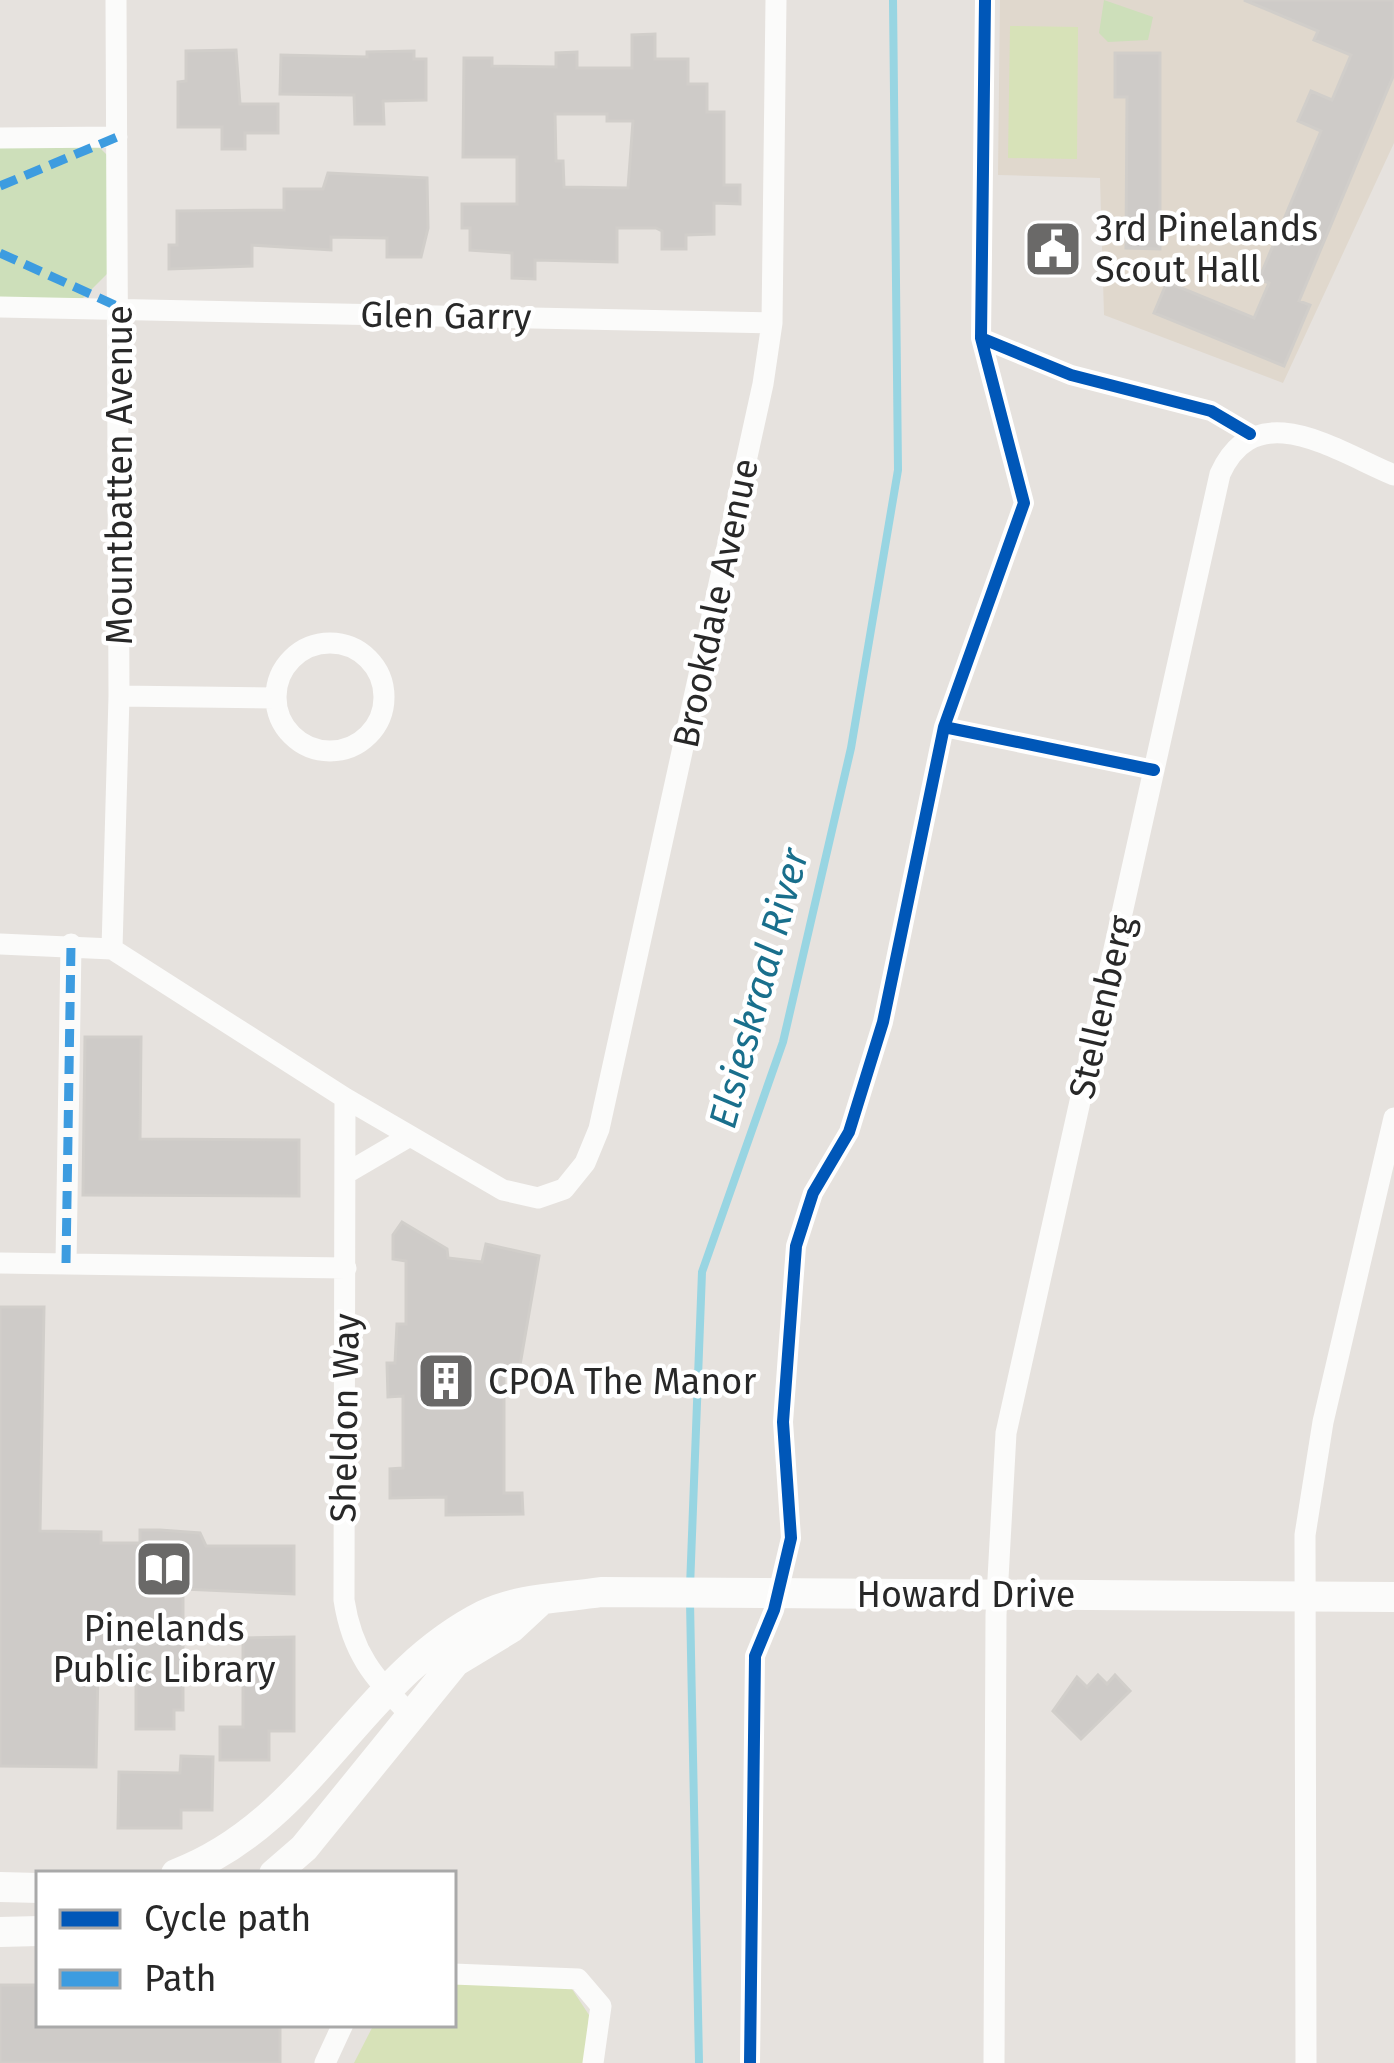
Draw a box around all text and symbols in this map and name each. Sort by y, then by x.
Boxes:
place label: 3rd Pinelands Scout Hall [1095,207,1318,292]
public building icon: 3rd Pinelands Scout Hall [1022,218,1084,280]
street label: Glen Garry [360,293,532,339]
street label: Mountbatten Avenue [98,305,142,645]
street label: Brookdale Avenue [664,455,768,752]
water label: Elsieskraal River [700,842,819,1133]
street label: Stellenberg [1060,911,1144,1103]
street label: Sheldon Way [321,1313,369,1523]
building icon: CPOA The Manor [415,1350,477,1412]
place label: CPOA The Manor [488,1360,756,1404]
library icon: Pinelands Public Library [133,1538,195,1600]
street label: Howard Drive [857,1573,1075,1617]
place label: Pinelands Public Library [52,1607,276,1692]
legend [36,1871,456,2027]
text: Cycle path [144,1897,311,1941]
text: Path [144,1957,217,2001]

